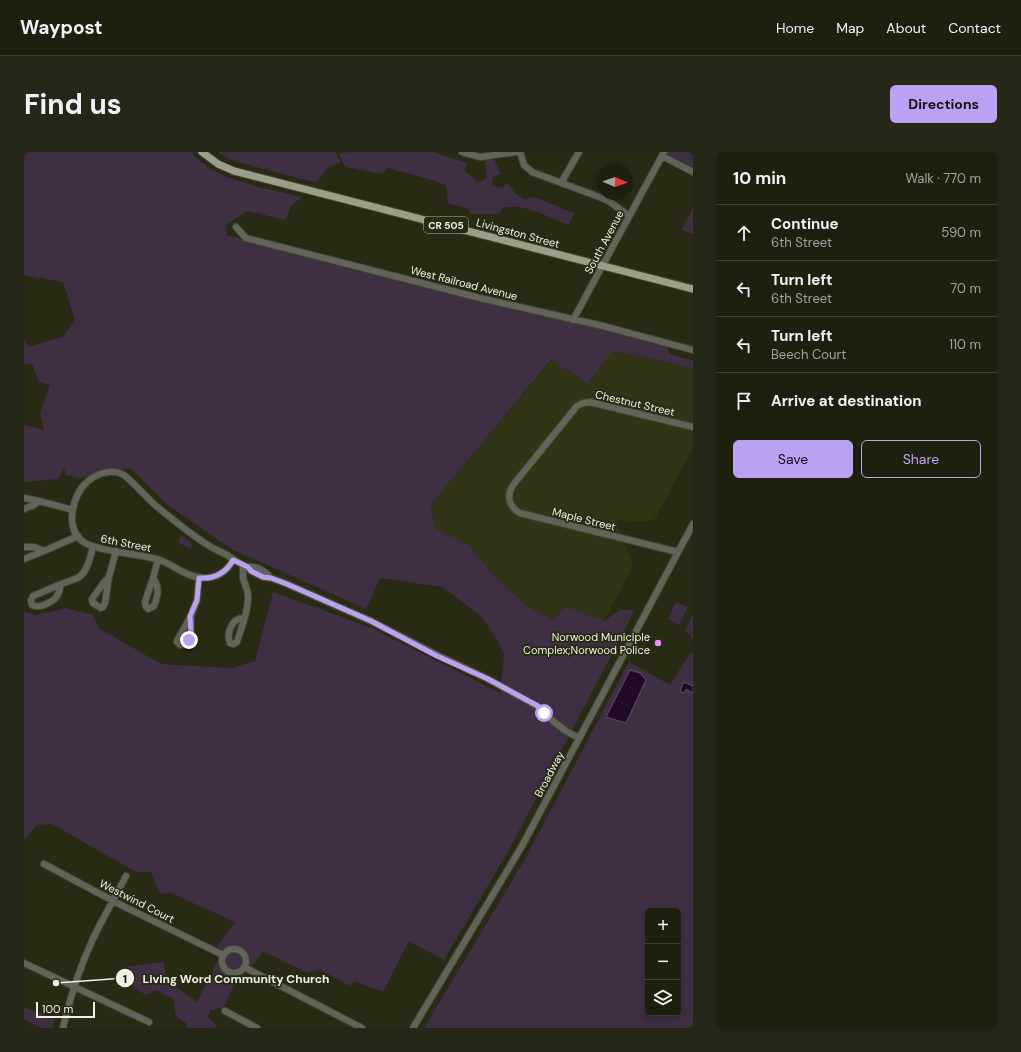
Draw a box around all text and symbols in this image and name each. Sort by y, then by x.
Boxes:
text: Waypost [20,15,103,40]
text: Home [776,19,814,37]
text: Map [836,19,864,37]
text: About [886,19,926,37]
text: Contact [948,19,1001,37]
button: Directions [890,85,997,123]
text: Find us [24,86,122,123]
north arrow [597,164,633,200]
text: 10 min [733,167,786,189]
text: Walk · 770 m [905,170,981,187]
street label: South Avenue [581,208,627,276]
text: Continue [771,214,839,234]
street label: Livingston Street [475,215,561,251]
road number: CR 505 [424,217,468,233]
icon: ahead [733,222,755,244]
text: 590 m [941,224,981,241]
text: 6th Street [771,234,832,251]
street label: West Railroad Avenue [409,263,519,303]
text: Turn left [771,270,832,290]
icon: left [733,278,755,300]
text: 70 m [950,280,981,297]
text: 6th Street [771,290,832,307]
text: Turn left [771,326,832,346]
icon: left [733,334,755,356]
text: 110 m [949,336,981,353]
text: Beech Court [771,346,846,363]
street label: Chestnut Street [594,387,676,419]
icon: arrive [733,390,755,412]
text: Arrive at destination [771,391,922,411]
button: Save [733,440,853,478]
button: Share [861,440,981,478]
street label: Maple Street [551,504,617,534]
street label: 6th Street [99,531,153,555]
place label: Norwood Municiple Complex;Norwood Police [523,630,650,657]
route end [180,631,198,649]
marker: Norwood Municiple Complex;Norwood Police [653,638,663,648]
route start [535,704,553,722]
street label: Broadway [531,749,567,799]
street label: Westwind Court [97,876,177,926]
map controls [645,908,681,1016]
button: + [645,908,681,944]
button: − [645,944,681,980]
callout: Living Word Community Church [115,966,338,990]
text: 1 [123,971,127,987]
text: Living Word Community Church [142,971,330,987]
button: layers [645,980,681,1016]
scale bar [36,1000,95,1019]
text: 100 m [42,1002,73,1016]

